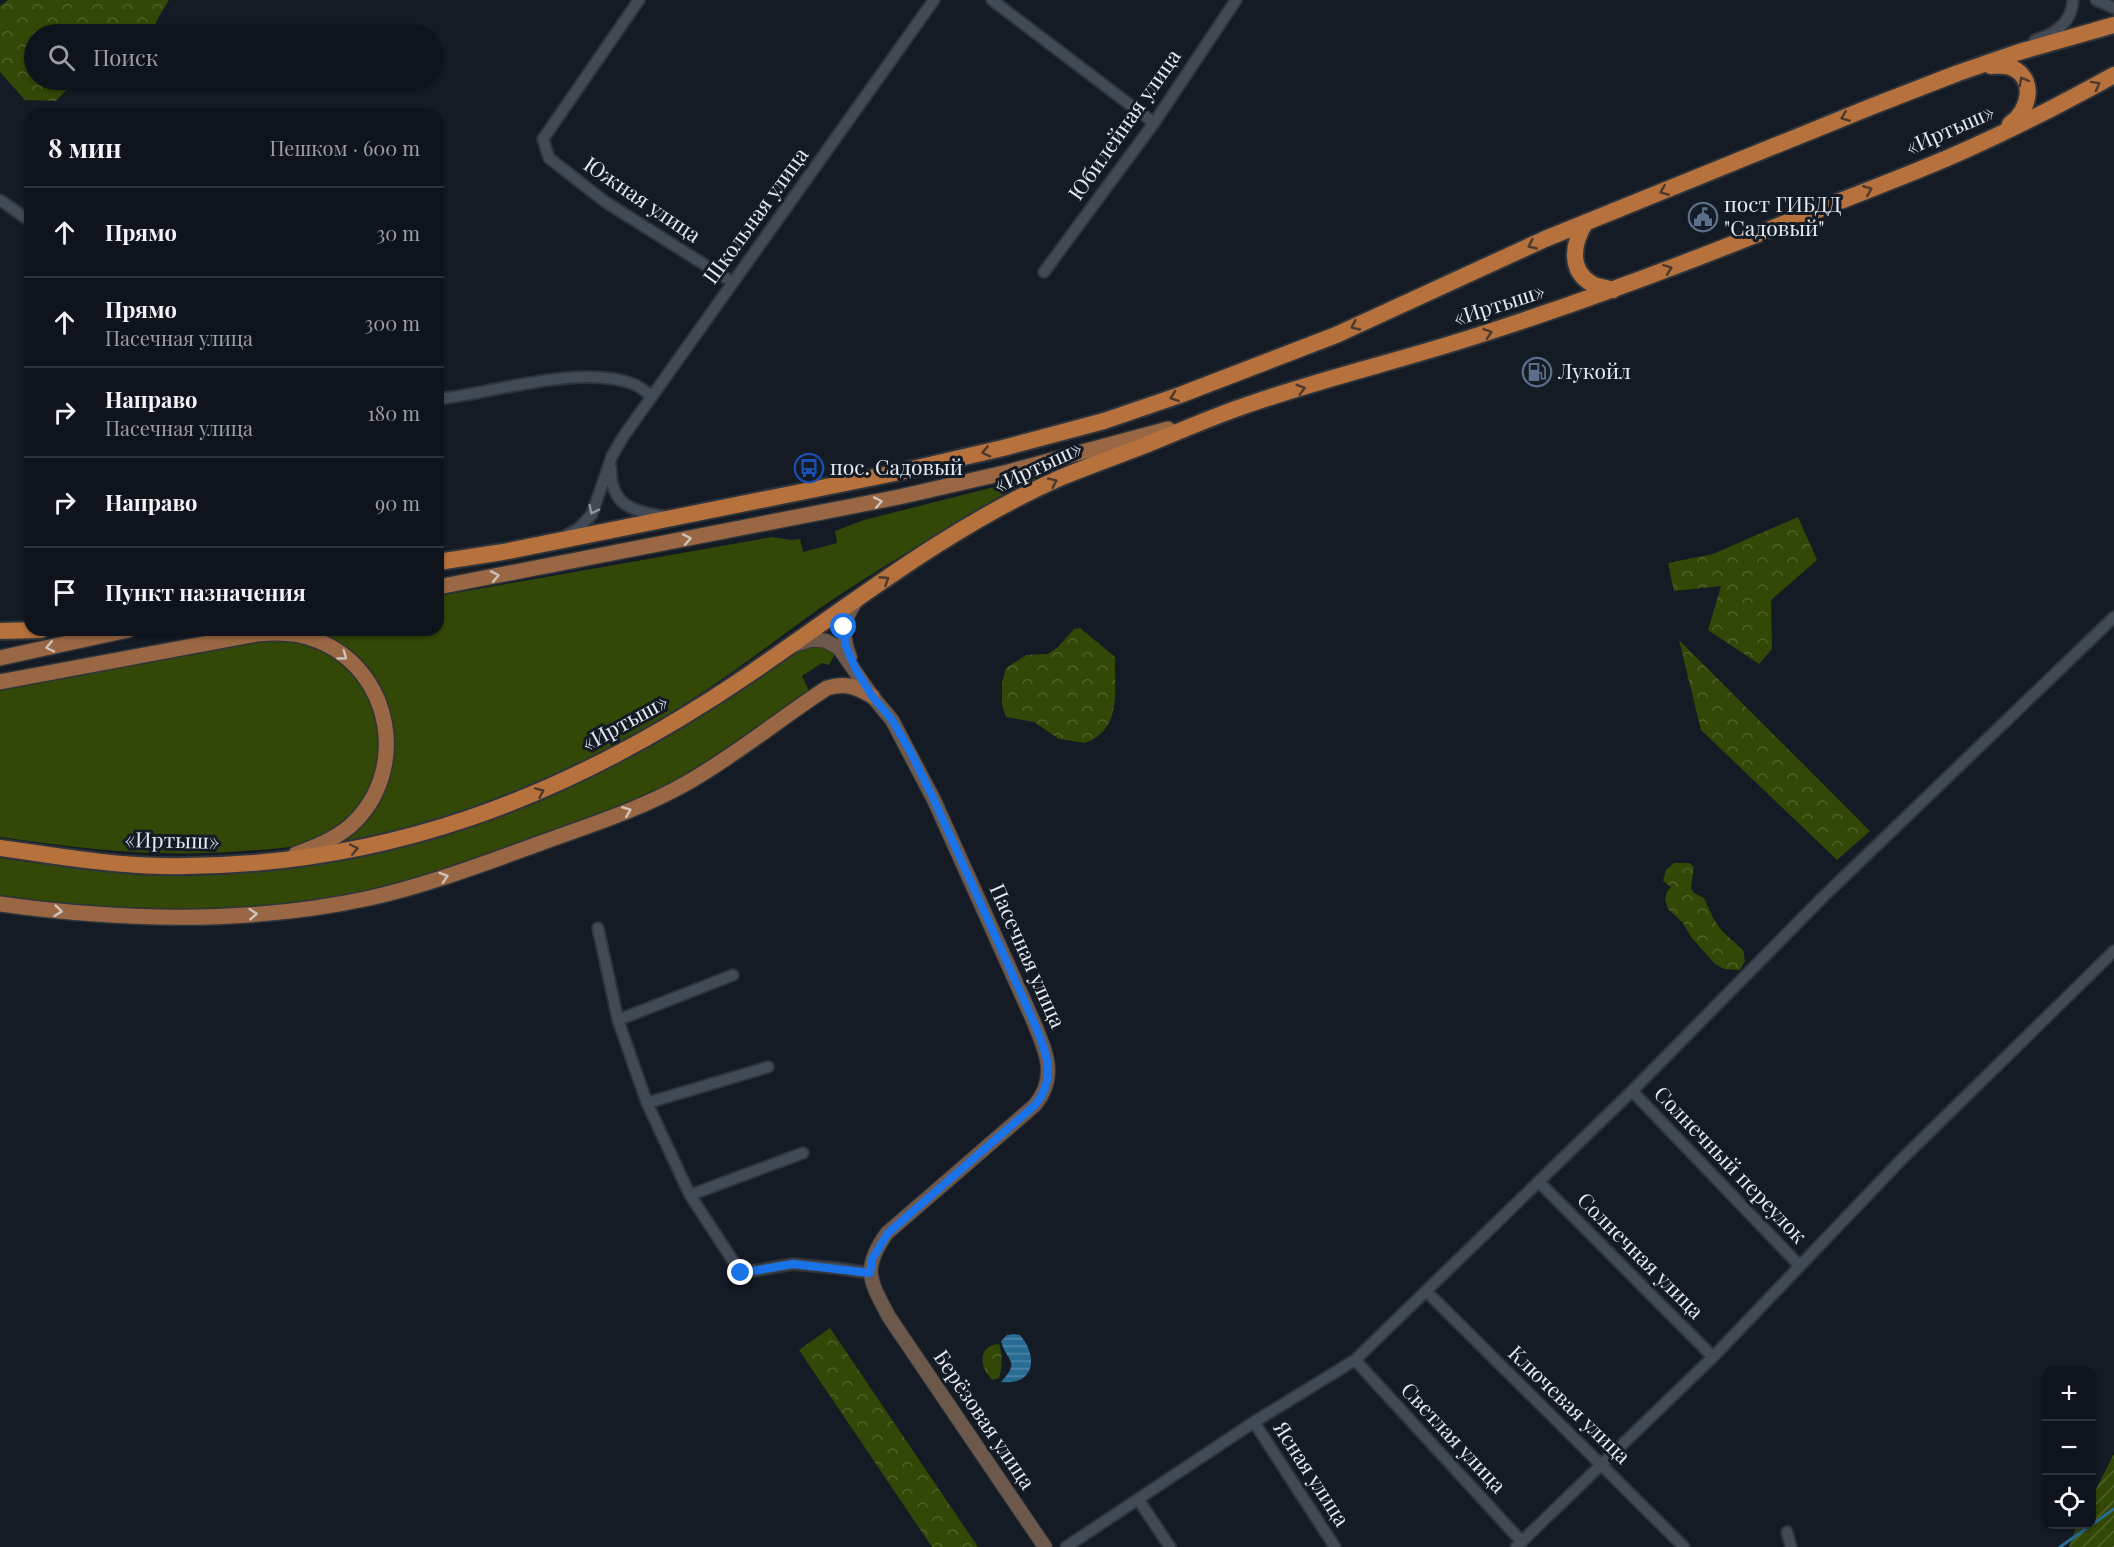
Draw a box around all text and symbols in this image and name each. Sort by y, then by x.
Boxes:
search box [24,24,444,90]
icon: search [45,41,78,74]
text: Поиск [93,42,158,72]
street label: Юбилейная улица [1061,42,1186,205]
one-way arrow [2019,77,2030,87]
one-way arrow [2089,81,2100,92]
street label: «Иртыш» [1900,96,1998,160]
one-way arrow [1840,110,1851,123]
text: 8 мин [48,130,122,165]
text: Пешком · 600 m [270,134,420,161]
street label: Школьная улица [695,141,814,289]
street label: Южная улица [579,149,707,248]
one-way arrow [1659,184,1670,196]
one-way arrow [1862,185,1873,197]
place label: пост ГИБДД "Садовый" [1724,189,1841,241]
public building icon: пост ГИБДД "Садовый" [1687,201,1719,233]
icon: ahead [48,216,81,249]
text: Прямо [105,217,177,247]
text: 30 m [376,219,420,246]
one-way arrow [1528,237,1539,249]
one-way arrow [1662,264,1672,277]
street label: «Иртыш» [1449,275,1548,331]
text: Прямо [105,294,177,324]
icon: ahead [48,306,81,339]
text: 300 m [364,309,420,336]
one-way arrow [1350,318,1361,330]
text: Пасечная улица [105,324,253,351]
one-way arrow [1482,327,1493,340]
fuel station icon: Лукойл [1521,356,1553,388]
place label: Лукойл [1557,356,1631,384]
text: Направо [105,384,198,414]
one-way arrow [1295,384,1306,396]
one-way arrow [1169,390,1180,403]
icon: right [48,396,81,429]
text: 180 m [367,399,420,426]
text: Пасечная улица [105,414,253,441]
street label: «Иртыш» [988,433,1086,498]
one-way arrow [982,444,992,457]
bus stop icon: пос. Садовый [793,452,825,484]
place label: пос. Садовый [830,452,963,480]
one-way arrow [1047,478,1058,489]
icon: right [48,486,81,519]
text: Направо [105,487,198,517]
text: 90 m [375,489,420,516]
one-way arrow [873,496,883,509]
one-way arrow [588,504,600,515]
one-way arrow [682,533,692,546]
one-way arrow [490,570,500,583]
icon: arrive [48,576,81,609]
one-way arrow [878,576,889,587]
text: Пункт назначения [105,577,306,607]
route start [830,613,856,639]
one-way arrow [45,640,55,653]
one-way arrow [336,648,347,659]
street label: «Иртыш» [576,686,672,756]
one-way arrow [534,787,545,799]
one-way arrow [621,806,632,818]
street label: «Иртыш» [124,824,220,854]
one-way arrow [349,843,359,856]
one-way arrow [438,872,449,884]
street label: Пасечная улица [984,879,1073,1032]
one-way arrow [54,904,63,917]
one-way arrow [248,908,257,921]
street label: Солнечный переулок [1649,1079,1814,1248]
street label: Солнечная улица [1572,1185,1711,1324]
route end [727,1259,753,1285]
street label: Ключевая улица [1503,1338,1638,1469]
street label: Берёзовая улица [929,1344,1043,1494]
map controls [2042,1367,2096,1529]
button: + [2042,1367,2096,1421]
street label: Светлая улица [1396,1375,1513,1498]
street label: Ясная улица [1268,1414,1357,1531]
button: − [2042,1421,2096,1475]
button: locate [2042,1475,2096,1529]

